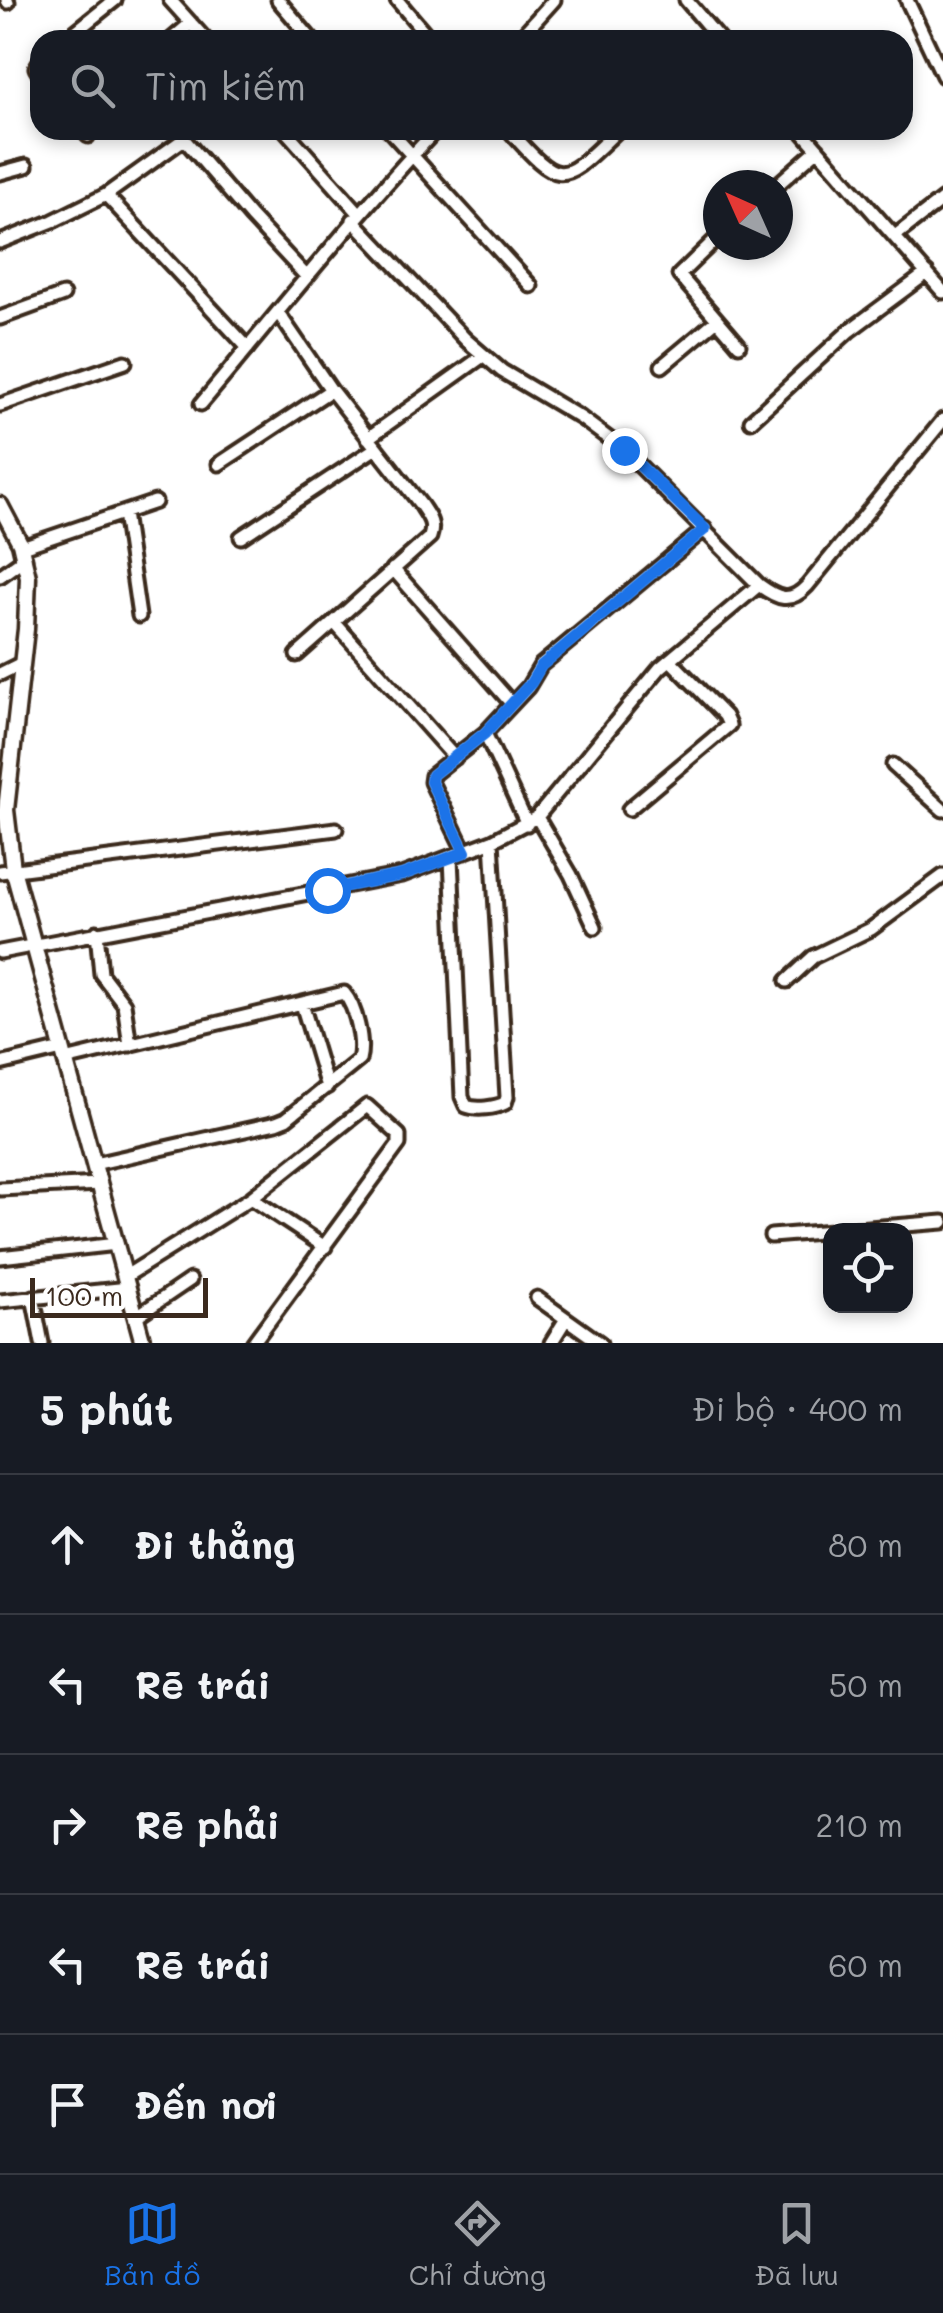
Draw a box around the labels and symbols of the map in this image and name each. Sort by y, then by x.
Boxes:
north arrow [703,170,793,260]
route end [602,428,648,474]
route start [305,868,351,914]
scale bar [30,1273,208,1318]

